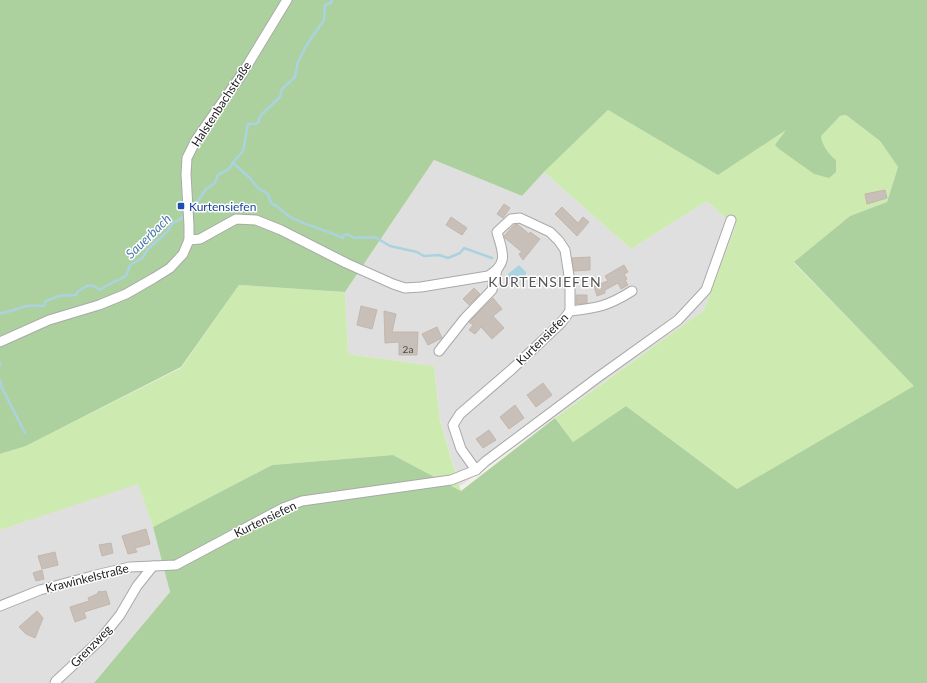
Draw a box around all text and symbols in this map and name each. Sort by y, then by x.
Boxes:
street label: Halstenbachstraße [188,59,254,149]
place label: Kurtensiefen [189,199,256,214]
marker: Kurtensiefen [176,201,186,211]
water label: Sauerbach [122,210,174,262]
district label: KURTENSIEFEN [488,273,602,290]
street label: Kurtensiefen [513,310,571,368]
house number: 2a [403,343,413,355]
street label: Kurtensiefen [231,497,299,541]
street label: Krawinkelstraße [44,560,130,596]
street label: Grenzweg [67,622,115,670]

